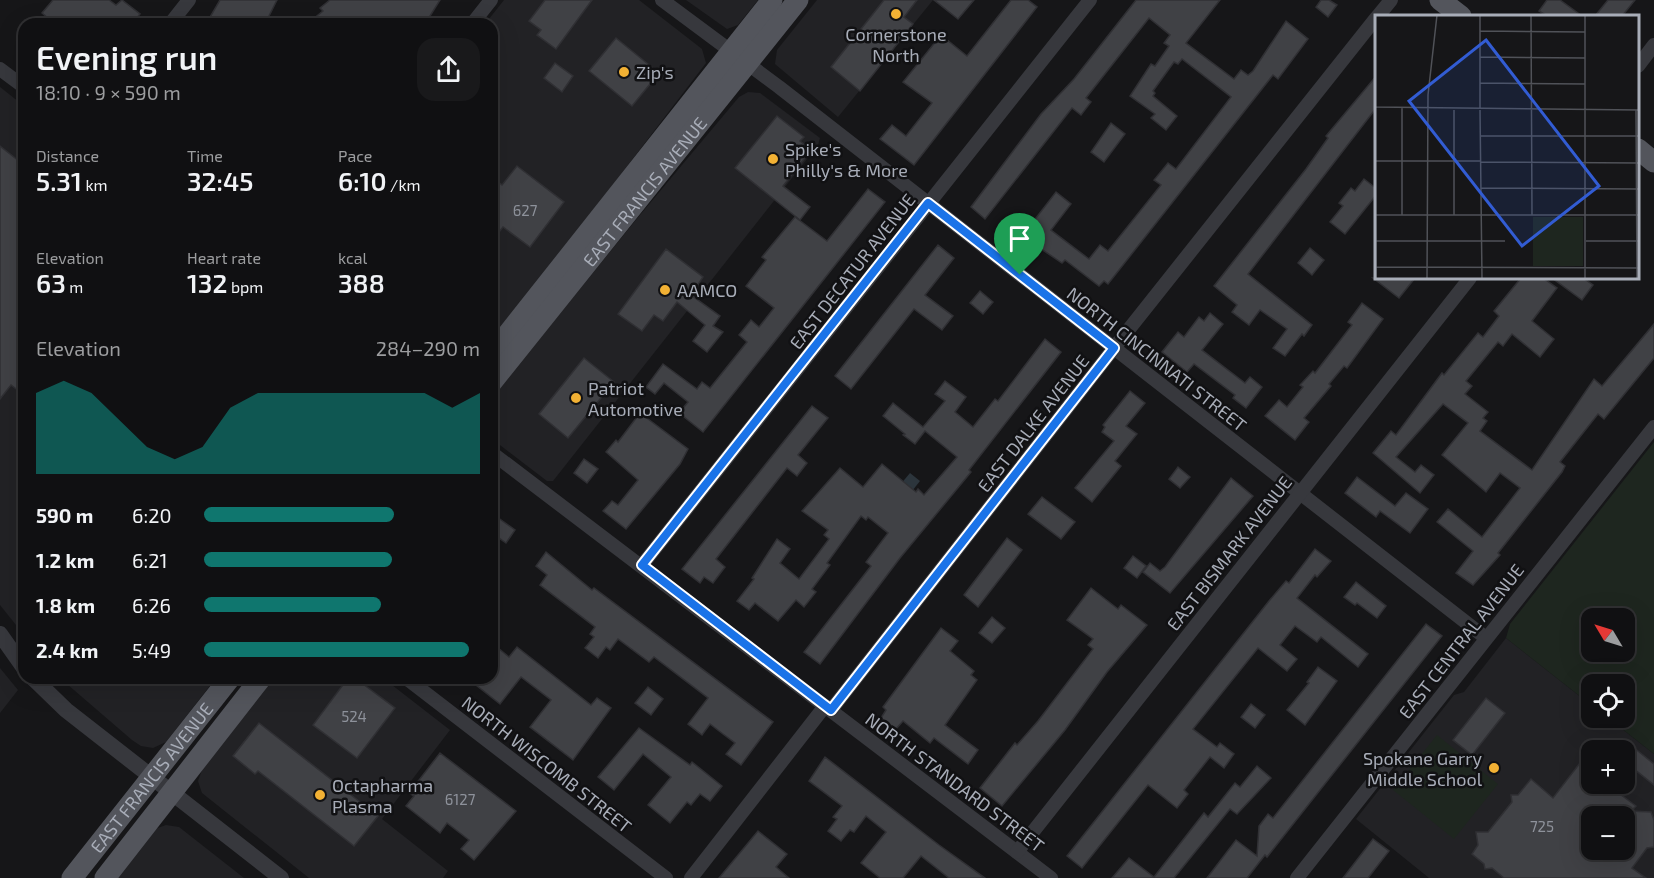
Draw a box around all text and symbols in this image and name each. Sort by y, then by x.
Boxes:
marker: Cornerstone North [889,7,903,21]
inset map [1375,15,1639,279]
place label: Cornerstone North [845,23,947,66]
text: Evening run [36,37,217,77]
button: share [417,38,480,101]
place label: Zip's [636,61,674,83]
marker: Zip's [617,65,631,79]
text: 18:10 · 9 × 590 m [36,80,181,104]
street label: EAST FRANCIS AVENUE [578,112,711,271]
place label: Spike's Philly's & More [785,138,908,181]
text: Distance [36,146,99,165]
text: Time [187,146,223,165]
text: Pace [338,146,372,165]
marker: Spike's Philly's & More [766,152,780,166]
text: 5.31 [36,165,82,196]
text: 32:45 [187,165,253,196]
text: 6:10 [338,165,387,196]
text: km [82,175,108,194]
text: /km [387,175,421,194]
street label: EAST DECATUR AVENUE [784,189,920,353]
house number: 627 [513,201,538,219]
pin [994,213,1045,275]
icon: arrive [1003,222,1036,255]
text: Elevation [36,248,104,267]
text: Heart rate [187,248,261,267]
text: kcal [338,248,367,267]
text: 63 [36,267,66,298]
text: 132 [187,267,227,298]
text: 388 [338,267,385,298]
text: m [66,277,83,296]
text: bpm [227,277,263,296]
place label: AAMCO [677,279,737,301]
street label: NORTH CINCINNATI STREET [1063,282,1252,436]
marker: AAMCO [658,283,672,297]
text: Elevation [36,336,121,360]
text: 284–290 m [376,336,480,360]
street label: EAST DALKE AVENUE [973,350,1093,496]
place label: Patriot Automotive [588,377,683,420]
marker: Patriot Automotive [569,391,583,405]
street label: EAST BISMARK AVENUE [1162,471,1296,635]
text: 590 m [36,503,93,527]
text: 6:20 [132,503,171,527]
text: 1.2 km [36,548,94,572]
text: 6:21 [132,548,167,572]
street label: EAST CENTRAL AVENUE [1394,559,1528,723]
text: 1.8 km [36,593,95,617]
text: 6:26 [132,593,171,617]
north arrow [1581,608,1635,662]
map controls [1581,608,1635,860]
text: 2.4 km [36,638,98,662]
text: 5:49 [132,638,171,662]
button: locate [1581,674,1635,728]
street label: NORTH WISCOMB STREET [458,691,637,837]
street label: EAST FRANCIS AVENUE [85,698,217,857]
house number: 524 [341,707,367,725]
street label: NORTH STANDARD STREET [861,708,1049,857]
button: + [1581,740,1635,794]
place label: Spokane Garry Middle School [1363,747,1483,790]
marker: Spokane Garry Middle School [1487,761,1501,775]
place label: Octapharma Plasma [332,774,433,817]
marker: Octapharma Plasma [313,788,327,802]
house number: 6127 [445,790,476,808]
button: − [1581,806,1635,860]
house number: 725 [1530,817,1554,835]

